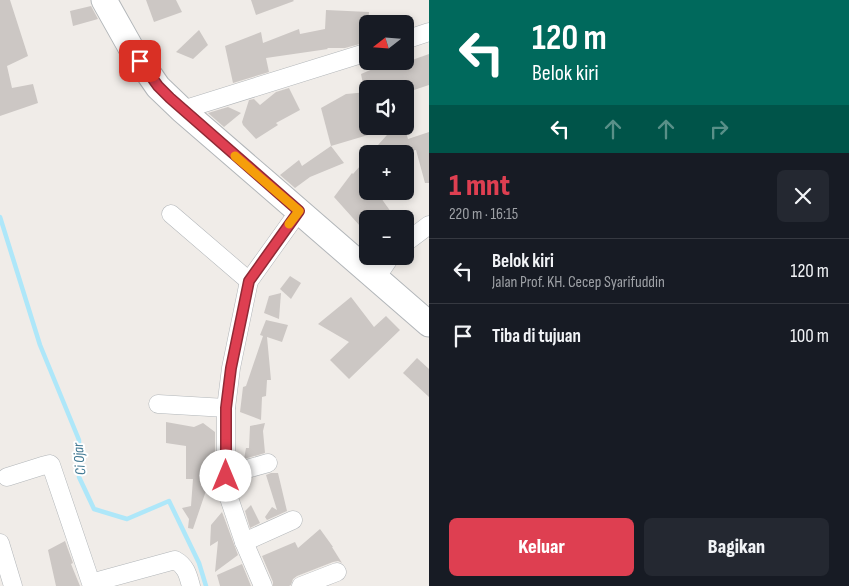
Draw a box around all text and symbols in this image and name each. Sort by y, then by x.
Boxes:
north arrow [359,15,414,70]
map controls [359,15,414,265]
text: 120 m [532,17,607,60]
icon: left [449,20,514,85]
pin [119,40,161,82]
icon: arrive [126,47,154,75]
text: Belok kiri [532,60,599,87]
button: sound [359,80,414,135]
icon: left [546,115,574,143]
icon: ahead [599,115,627,143]
icon: ahead [652,115,680,143]
icon: right [705,115,733,143]
button: + [359,145,414,200]
text: 1 mnt [449,168,510,204]
button: close [777,170,829,222]
text: 220 m · 16:15 [449,205,518,224]
button: − [359,210,414,265]
text: Belok kiri [492,250,554,273]
icon: left [449,257,477,285]
text: 120 m [791,260,829,283]
text: Jalan Prof. KH. Cecep Syarifuddin [492,273,665,292]
icon: arrive [449,322,477,350]
text: Tiba di tujuan [492,325,581,348]
text: 100 m [790,325,829,348]
water label: Ci Ojar [69,441,90,476]
position arrow [199,449,251,501]
button: Keluar [449,518,634,576]
button: Bagikan [644,518,829,576]

